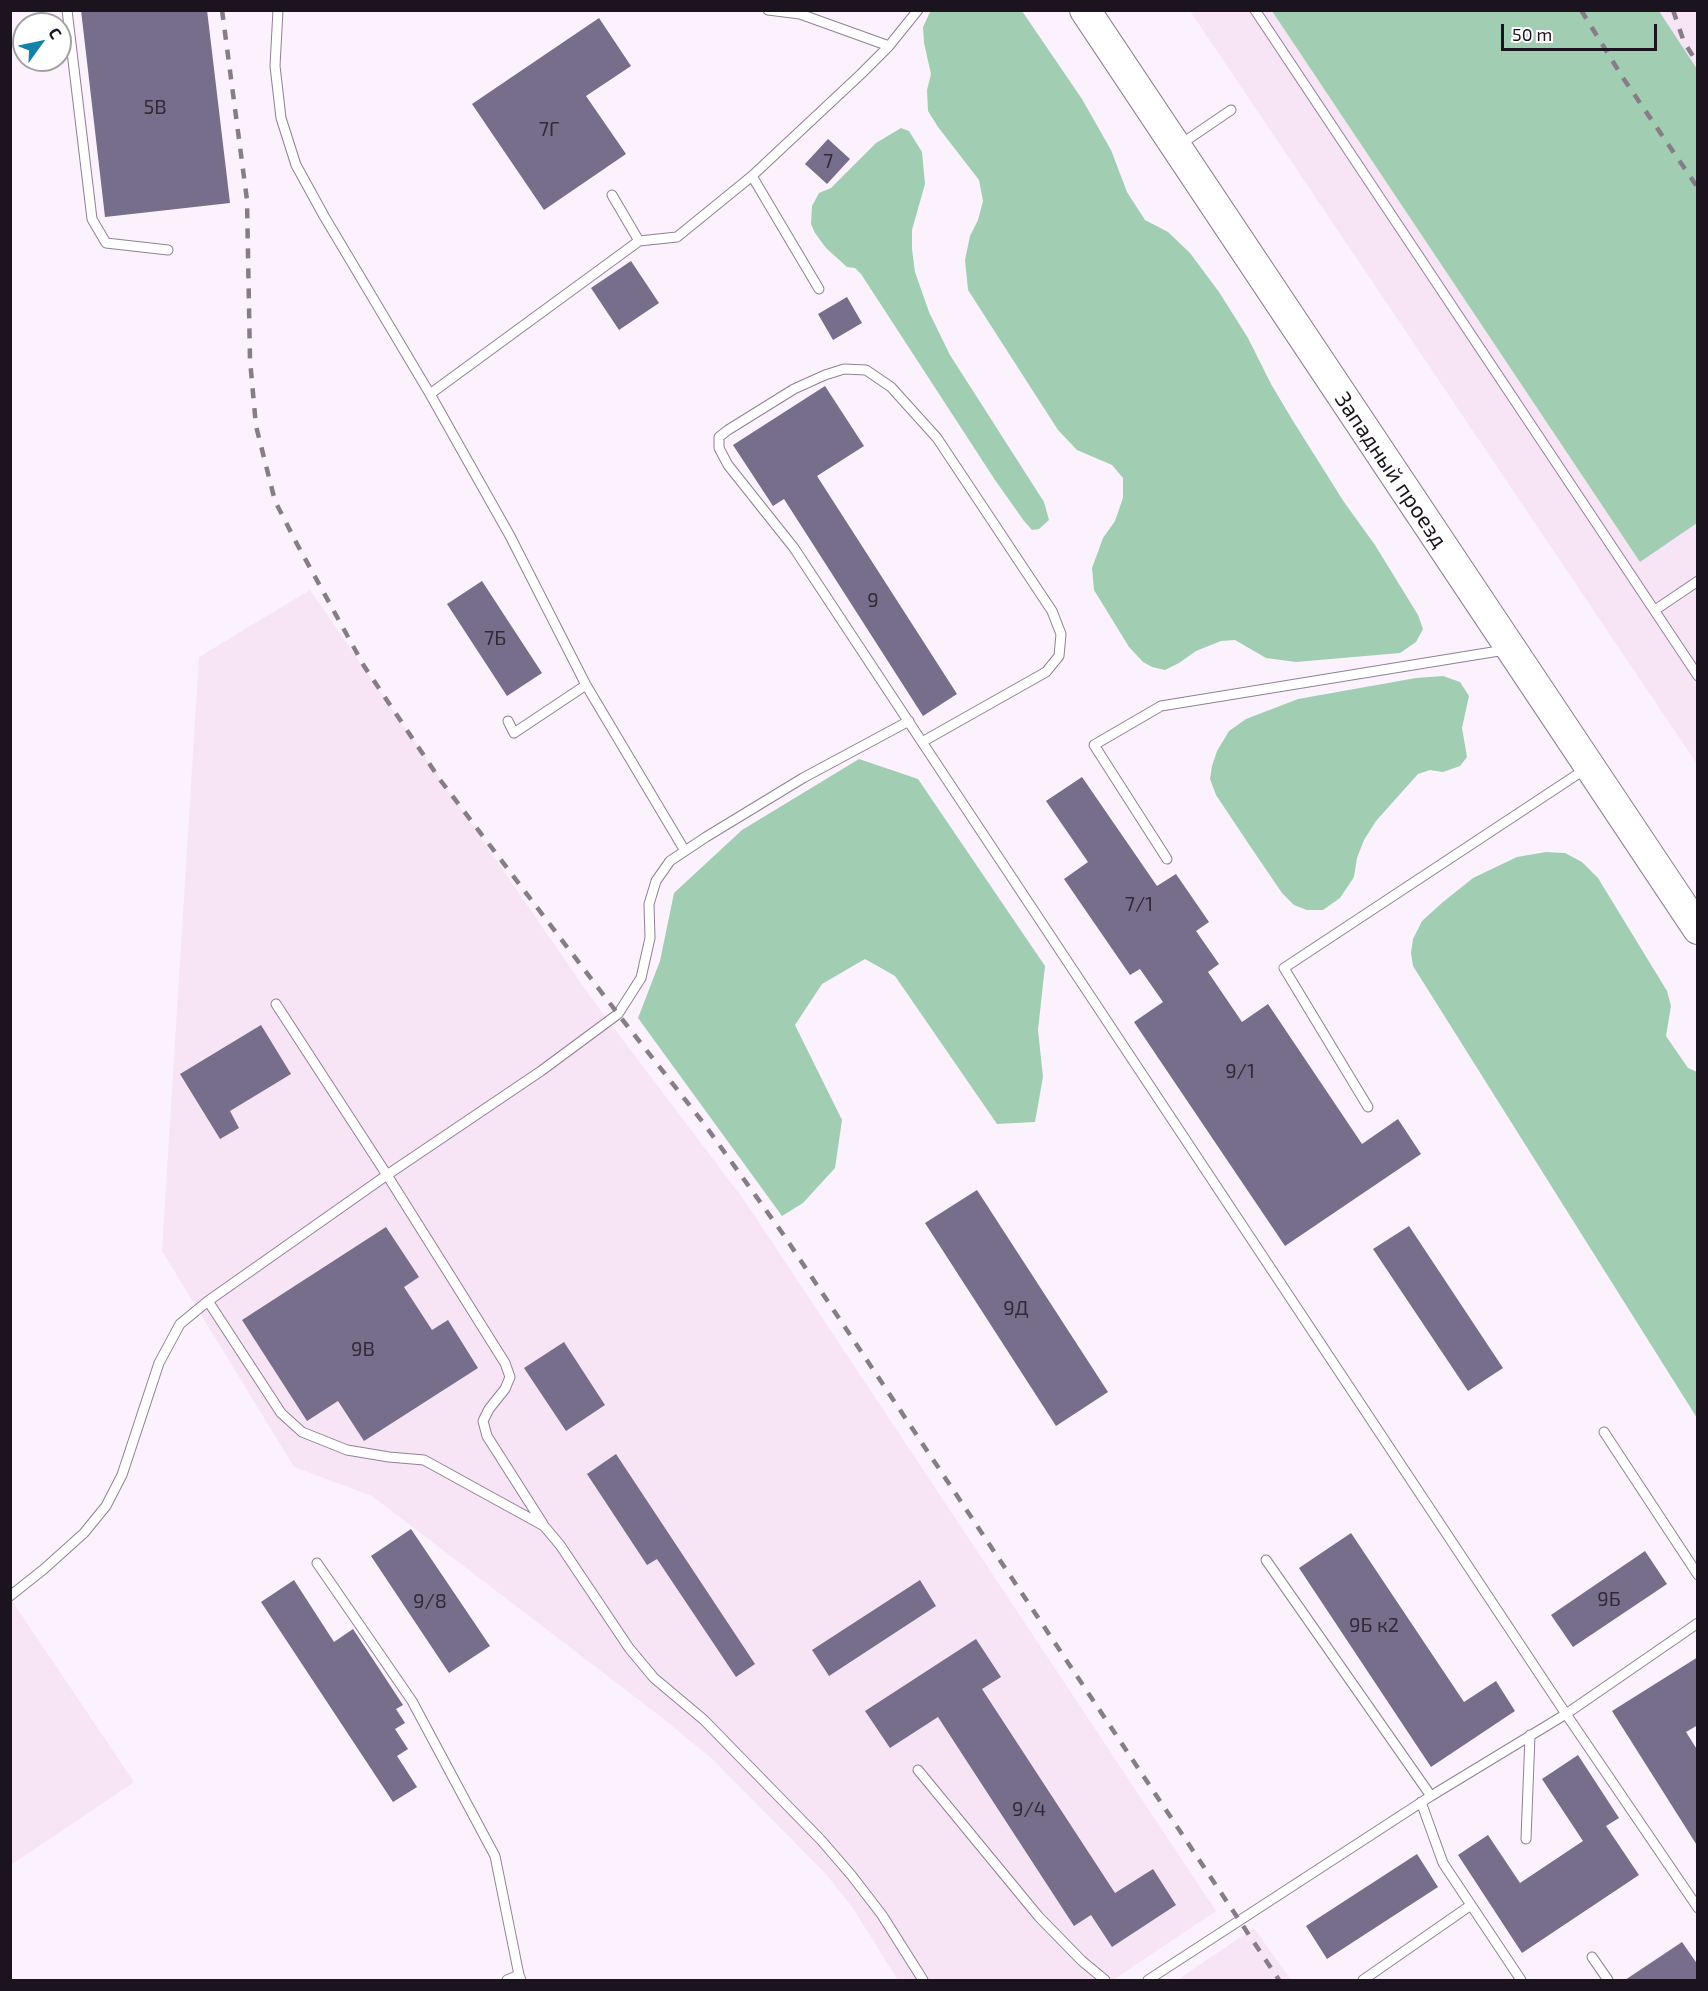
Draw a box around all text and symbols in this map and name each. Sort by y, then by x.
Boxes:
north arrow [12,12,72,72]
scale bar [1504,12,1660,50]
text: 50 m [1512,23,1552,45]
text: С [45,24,66,42]
house number: 5В [143,95,167,119]
house number: 7Г [539,117,559,141]
house number: 7 [823,149,833,173]
street label: Западный проезд [1329,387,1453,553]
house number: 9 [867,588,879,612]
house number: 7Б [484,626,506,650]
house number: 7/1 [1125,892,1153,916]
house number: 9/1 [1225,1059,1255,1083]
house number: 9Д [1003,1296,1029,1320]
house number: 9В [351,1337,375,1361]
house number: 9Б [1597,1587,1621,1611]
house number: 9/8 [413,1589,447,1613]
house number: 9Б к2 [1349,1613,1399,1637]
house number: 9/4 [1012,1797,1046,1821]

